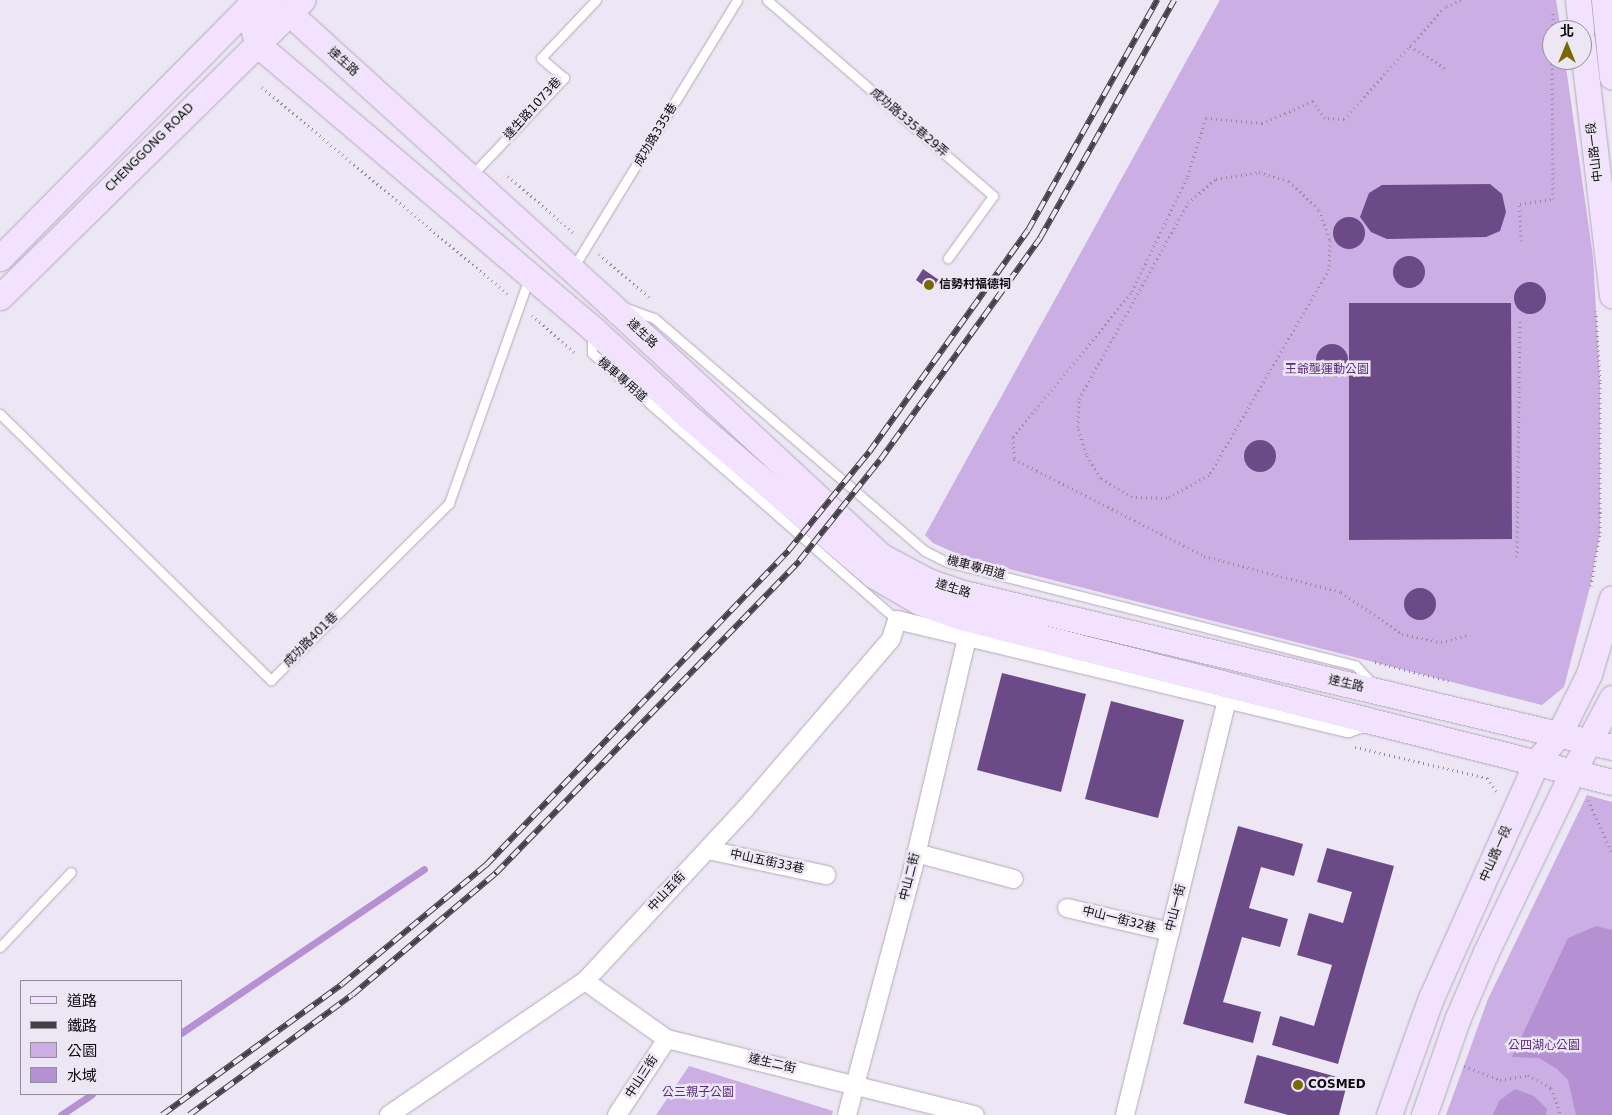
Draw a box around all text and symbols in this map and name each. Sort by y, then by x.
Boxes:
north arrow [1542,20,1592,70]
text: 北 [1560,23,1574,39]
street label: 達生路 [325,45,361,79]
street label: 達生路1073巷 [501,75,565,143]
street label: 成功路335巷29弄 [867,85,951,161]
street label: CHENGGONG ROAD [103,101,197,195]
street label: 成功路335巷 [632,101,680,169]
street label: 中山路一段 [1584,121,1606,183]
place label: 信勢村福德祠 [939,278,1011,292]
marker: 信勢村福德祠 [923,279,935,291]
street label: 達生路 [624,316,660,352]
street label: 機車專用道 [595,355,649,405]
park label: 王爺壟運動公園 [1285,363,1369,377]
street label: 機車專用道 [945,553,1007,583]
street label: 達生路 [934,577,972,601]
street label: 成功路401巷 [281,610,341,670]
street label: 達生路 [1327,673,1365,695]
street label: 中山路一段 [1477,824,1515,884]
street label: 中山五街33巷 [729,847,805,877]
street label: 中山二街 [897,852,923,902]
street label: 中山五街 [645,870,689,914]
street label: 中山一街 [1163,883,1189,933]
street label: 中山一街32巷 [1081,904,1157,936]
legend [20,980,182,1095]
text: 道路 [67,992,97,1010]
text: 鐵路 [67,1017,97,1035]
park label: 公四湖心公園 [1508,1039,1580,1053]
text: 公園 [67,1042,97,1060]
street label: 達生二街 [747,1052,797,1076]
street label: 中山三街 [623,1053,661,1101]
text: 水域 [67,1067,97,1085]
place label: COSMED [1308,1078,1366,1092]
marker: COSMED [1292,1079,1304,1091]
park label: 公三親子公園 [662,1086,734,1100]

